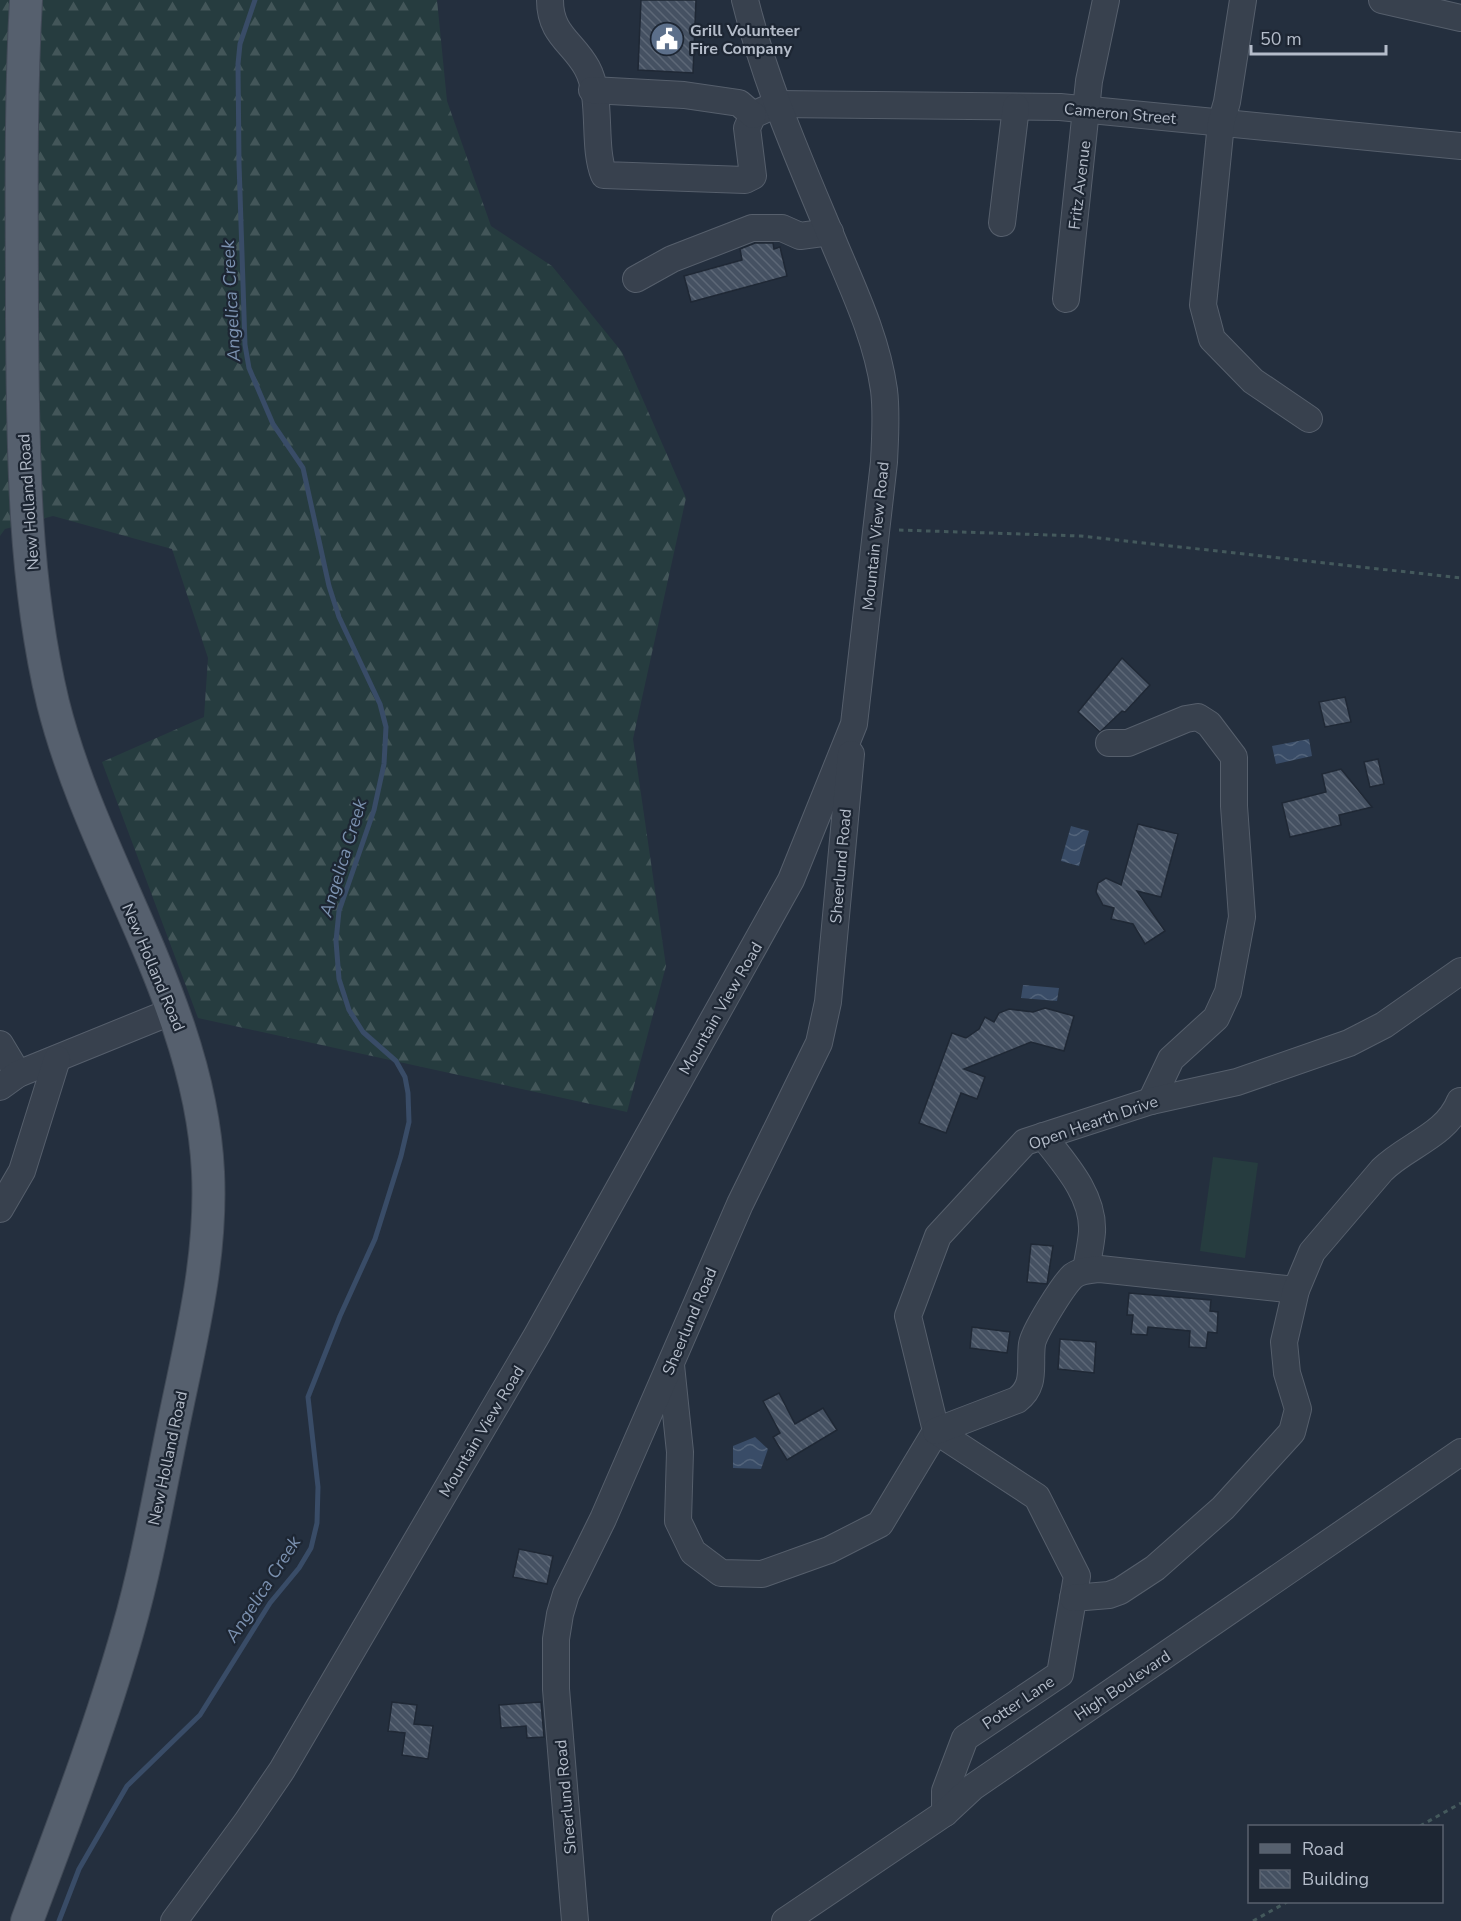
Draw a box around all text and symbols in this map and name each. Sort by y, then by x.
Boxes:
scale bar [1251,18,1386,56]
place label: Grill Volunteer Fire Company [690,20,800,60]
public building icon: Grill Volunteer Fire Company [649,21,685,57]
text: 50 m [1260,27,1302,51]
street label: Cameron Street [1063,98,1177,130]
street label: Fritz Avenue [1064,139,1096,231]
water label: Angelica Creek [216,238,246,364]
street label: New Holland Road [13,433,45,571]
street label: Mountain View Road [857,461,895,612]
water label: Angelica Creek [313,795,373,921]
street label: Sheerlund Road [825,808,857,924]
street label: New Holland Road [116,900,190,1035]
street label: Mountain View Road [674,938,768,1079]
street label: Open Hearth Drive [1026,1091,1161,1155]
street label: Sheerlund Road [657,1264,723,1379]
street label: Mountain View Road [434,1362,530,1501]
street label: New Holland Road [143,1389,193,1527]
water label: Angelica Creek [219,1530,307,1648]
street label: High Boulevard [1070,1645,1175,1726]
street label: Potter Lane [978,1671,1059,1735]
street label: Sheerlund Road [550,1739,582,1855]
legend [1248,1825,1443,1903]
text: Road [1302,1837,1344,1861]
text: Building [1302,1867,1369,1891]

